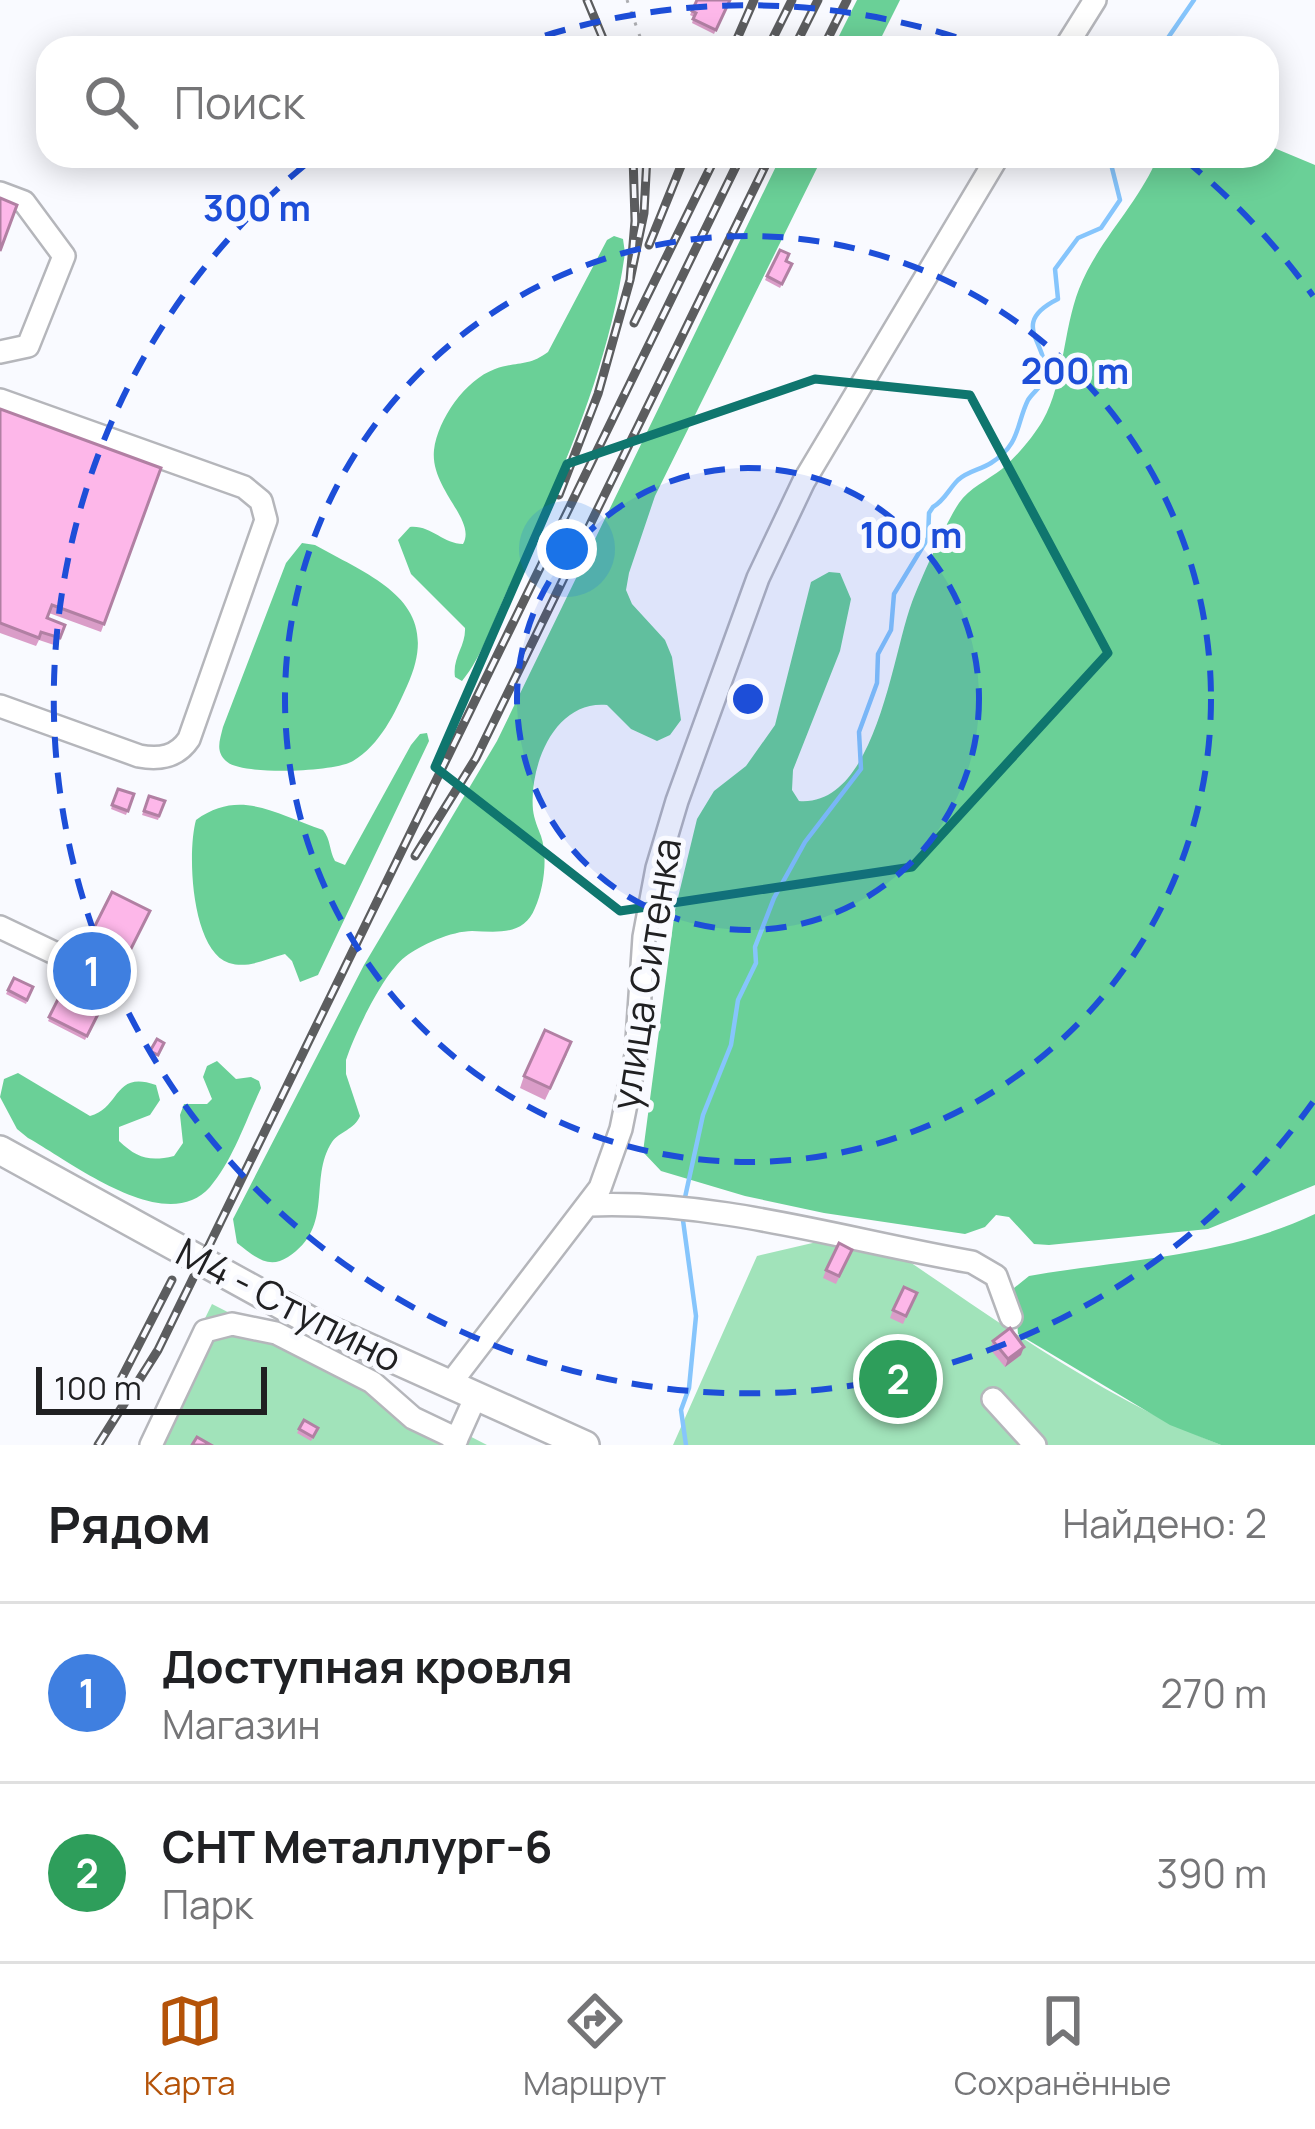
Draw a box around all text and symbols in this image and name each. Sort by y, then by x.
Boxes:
search box [36,36,1279,168]
icon: search [78,69,144,135]
text: Поиск [174,71,305,133]
text: 300 m [203,183,311,232]
text: 200 m [1021,346,1129,395]
text: 100 m [860,510,962,559]
your location [537,519,597,579]
centre of rings [727,678,769,720]
street label: улица Ситенка [597,834,693,1114]
pin: 1 [53,926,131,1016]
street label: М4 - Ступино [167,1224,411,1384]
pin: 2 [859,1334,937,1424]
scale bar [36,1361,267,1414]
text: 100 m [54,1365,142,1410]
text: Рядом [48,1489,211,1558]
text: Найдено: 2 [1063,1496,1267,1550]
text: Доступная кровля [162,1635,573,1697]
text: 1 [78,1666,96,1720]
text: 270 m [1161,1666,1267,1720]
text: Магазин [162,1697,320,1751]
text: СНТ Металлург-6 [162,1815,553,1877]
text: 2 [75,1846,99,1900]
text: 390 m [1157,1846,1267,1900]
text: Парк [162,1877,253,1931]
tab: Карта [144,1988,236,2105]
tab: Маршрут [523,1988,667,2105]
tab: Сохранённые [954,1988,1171,2105]

